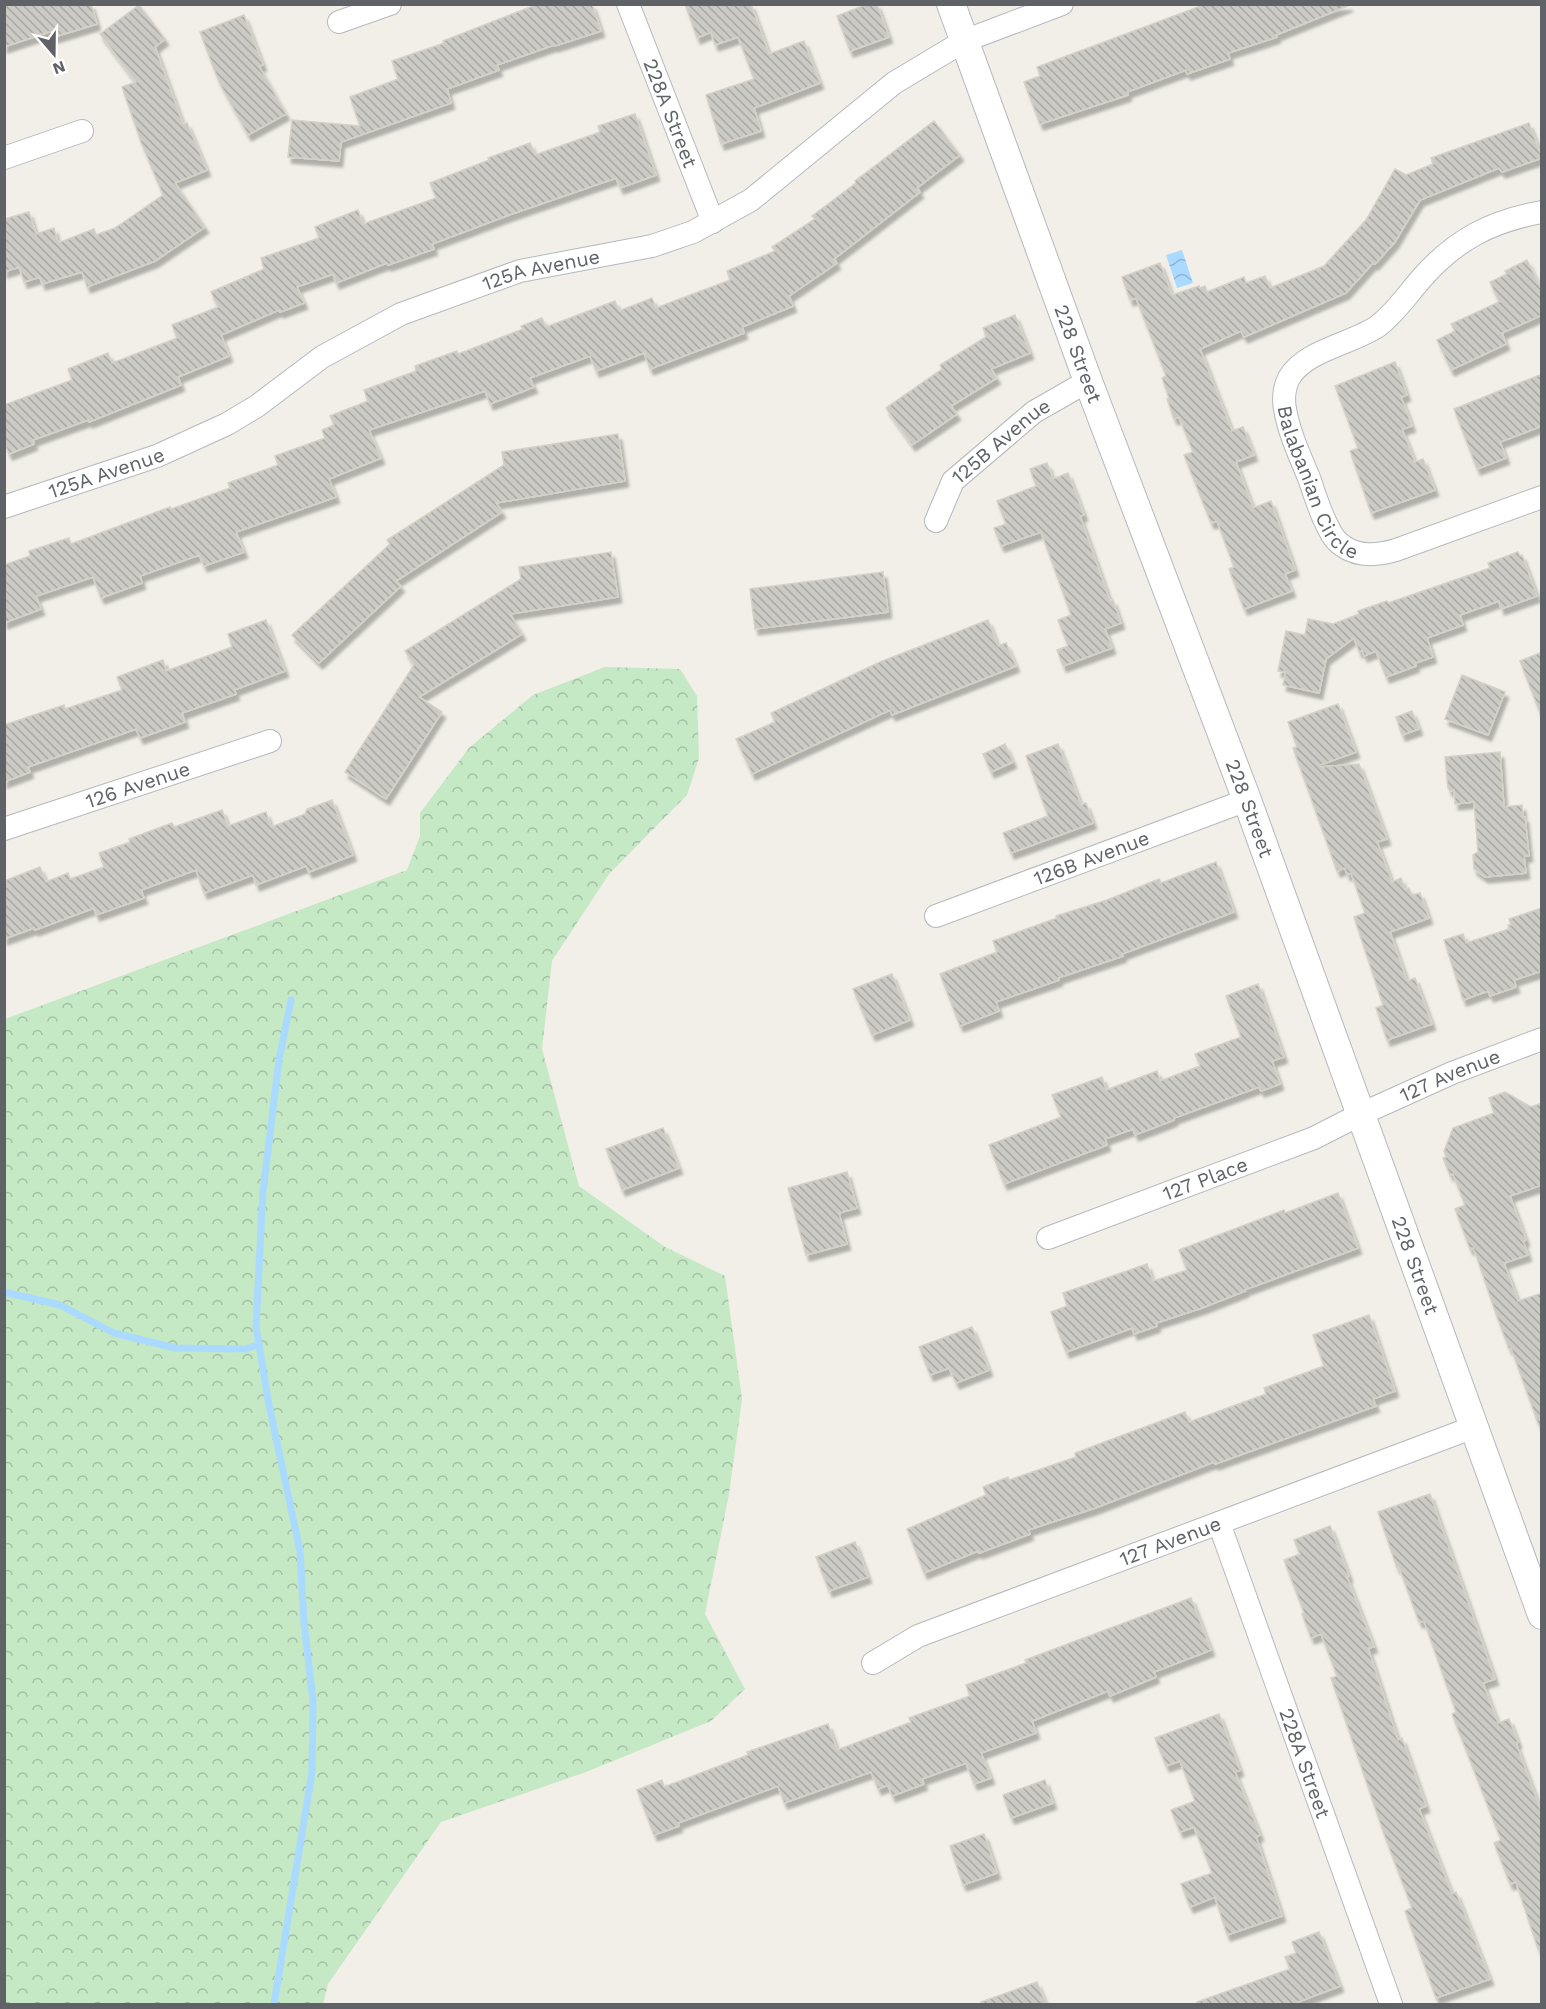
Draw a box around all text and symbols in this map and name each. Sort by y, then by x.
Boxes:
north arrow [24,24,84,84]
street label: 228A Street [638,55,703,172]
text: N [50,57,68,79]
street label: 125A Avenue [479,244,602,296]
street label: 228 Street [1049,301,1107,407]
street label: 125B Avenue [947,393,1054,489]
street label: Balabanian Circle [1273,403,1362,564]
street label: 125A Avenue [46,442,168,503]
street label: 126 Avenue [83,756,193,813]
street label: 228 Street [1221,756,1279,861]
street label: 126B Avenue [1030,826,1153,890]
street label: 127 Avenue [1396,1044,1503,1107]
street label: 127 Place [1159,1152,1251,1206]
street label: 228 Street [1387,1213,1444,1318]
street label: 127 Avenue [1116,1511,1224,1571]
street label: 228A Street [1274,1705,1336,1822]

